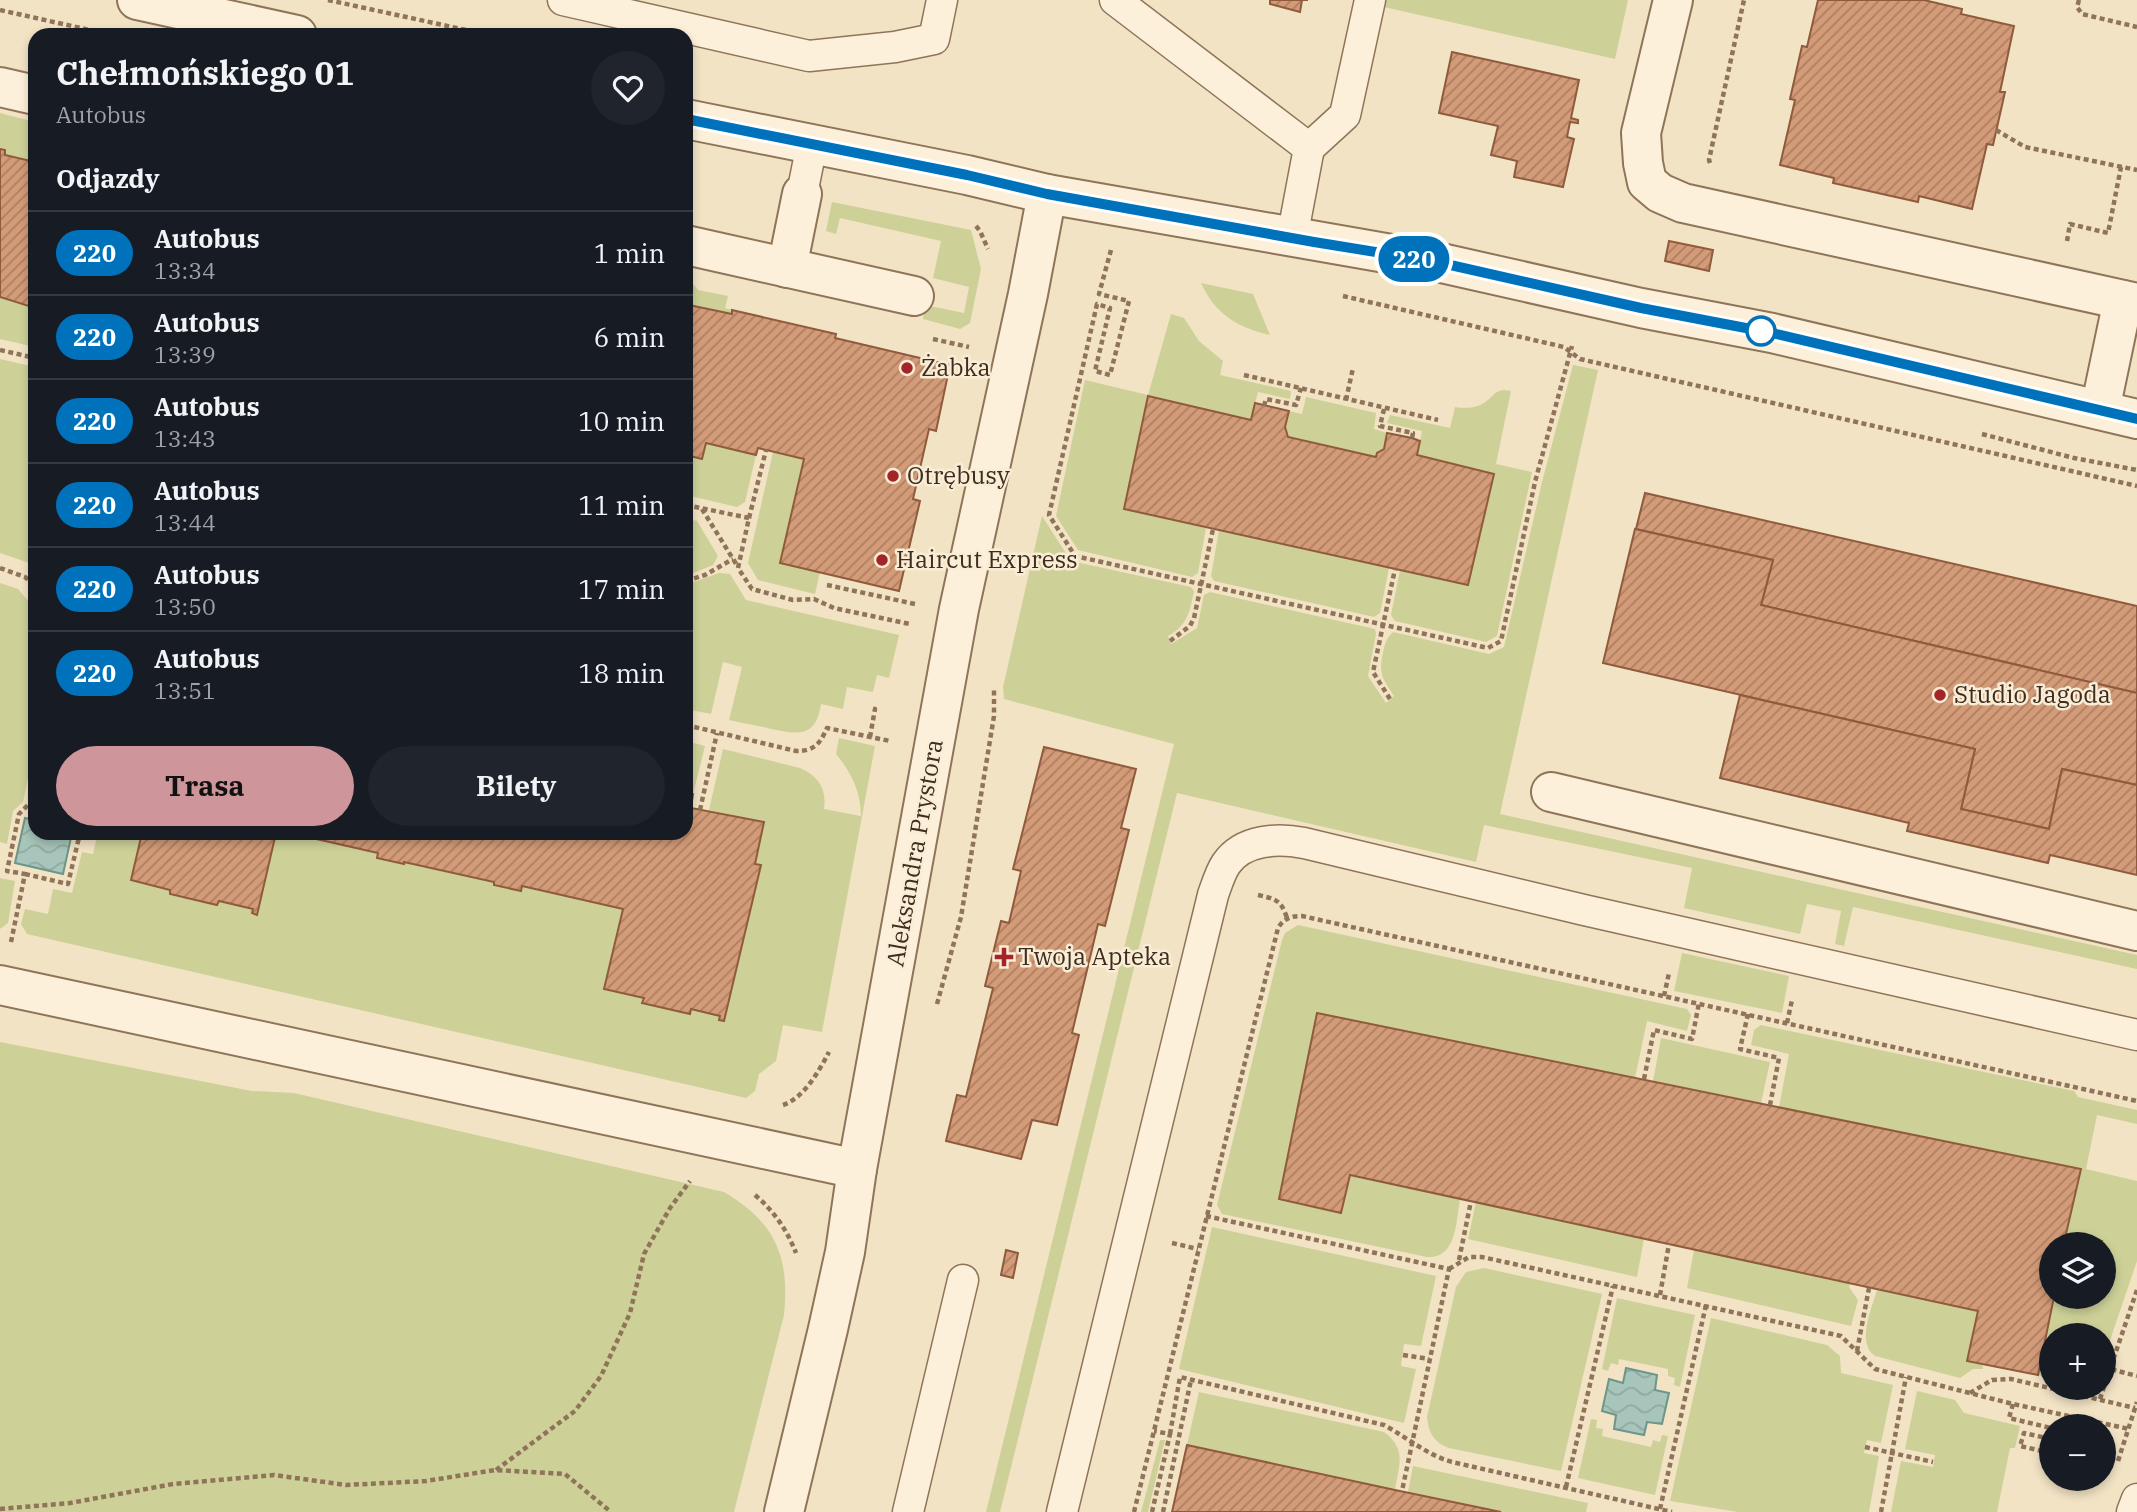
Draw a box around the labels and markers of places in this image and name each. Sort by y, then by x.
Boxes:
unlabelled marker [1746,316,1776,346]
place label: Żabka [921,351,991,383]
marker: Żabka [899,360,915,376]
place label: Otrębusy [907,459,1010,491]
marker: Otrębusy [885,468,901,484]
place label: Haircut Express [896,543,1078,575]
marker: Haircut Express [874,552,890,568]
place label: Studio Jagoda [1954,678,2111,710]
marker: Studio Jagoda [1932,687,1948,703]
place label: Twoja Apteka [1018,940,1171,972]
marker: Twoja Apteka [996,949,1012,965]

